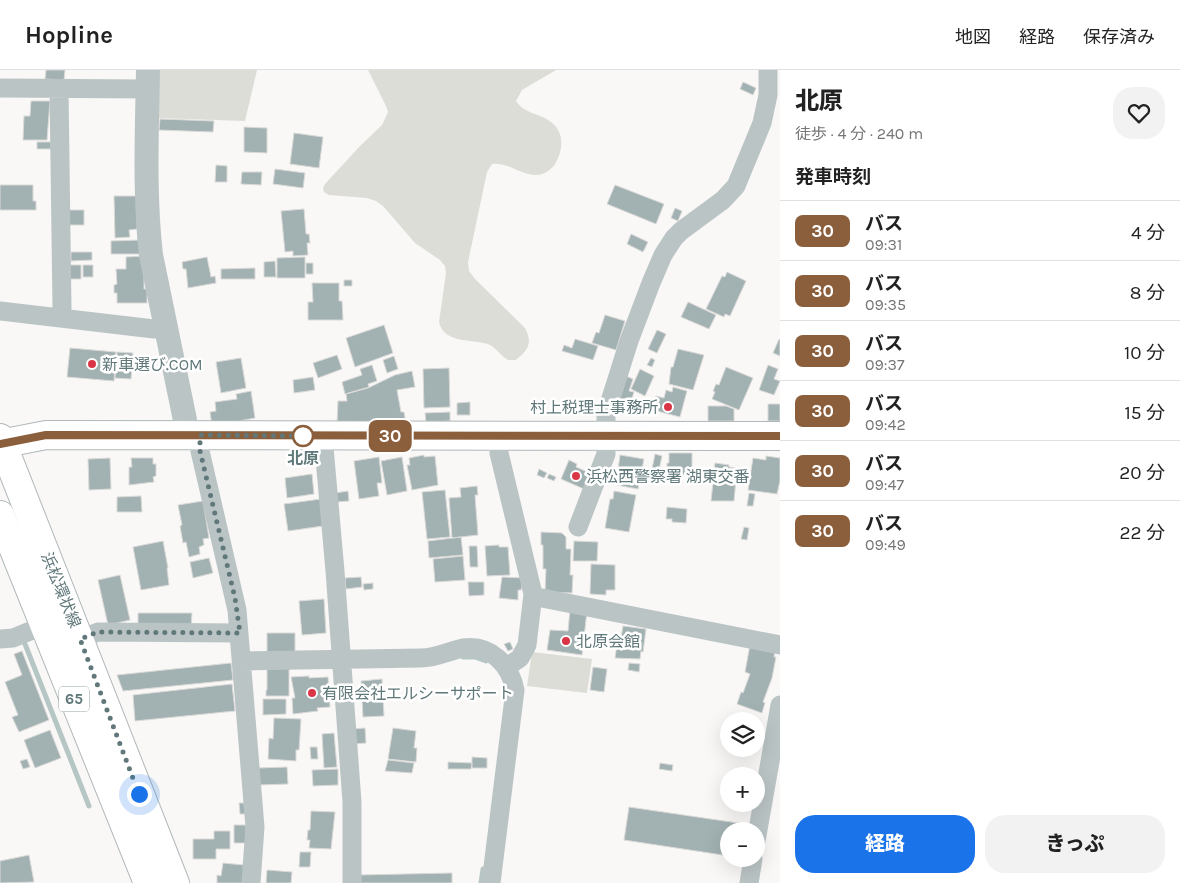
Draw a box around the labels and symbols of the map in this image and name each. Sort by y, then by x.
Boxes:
place label: 新車選び.COM [102,355,203,374]
marker: 新車選び.COM [86,358,98,370]
place label: 村上税理士事務所 [530,398,658,417]
marker: 村上税理士事務所 [662,401,674,413]
line badge: 30 [368,420,412,452]
marker: 北原 [292,425,314,447]
place label: 北原 [287,449,319,468]
place label: 浜松西警察署 湖東交番 [586,467,750,486]
marker: 浜松西警察署 湖東交番 [570,470,582,482]
street label: 浜松環状線 [37,549,85,631]
place label: 北原会館 [576,632,640,651]
marker: 北原会館 [560,635,572,647]
place label: 有限会社エルシーサポート [322,684,514,703]
road number: 65 [59,686,89,712]
marker: 有限会社エルシーサポート [306,687,318,699]
your location [127,782,152,807]

